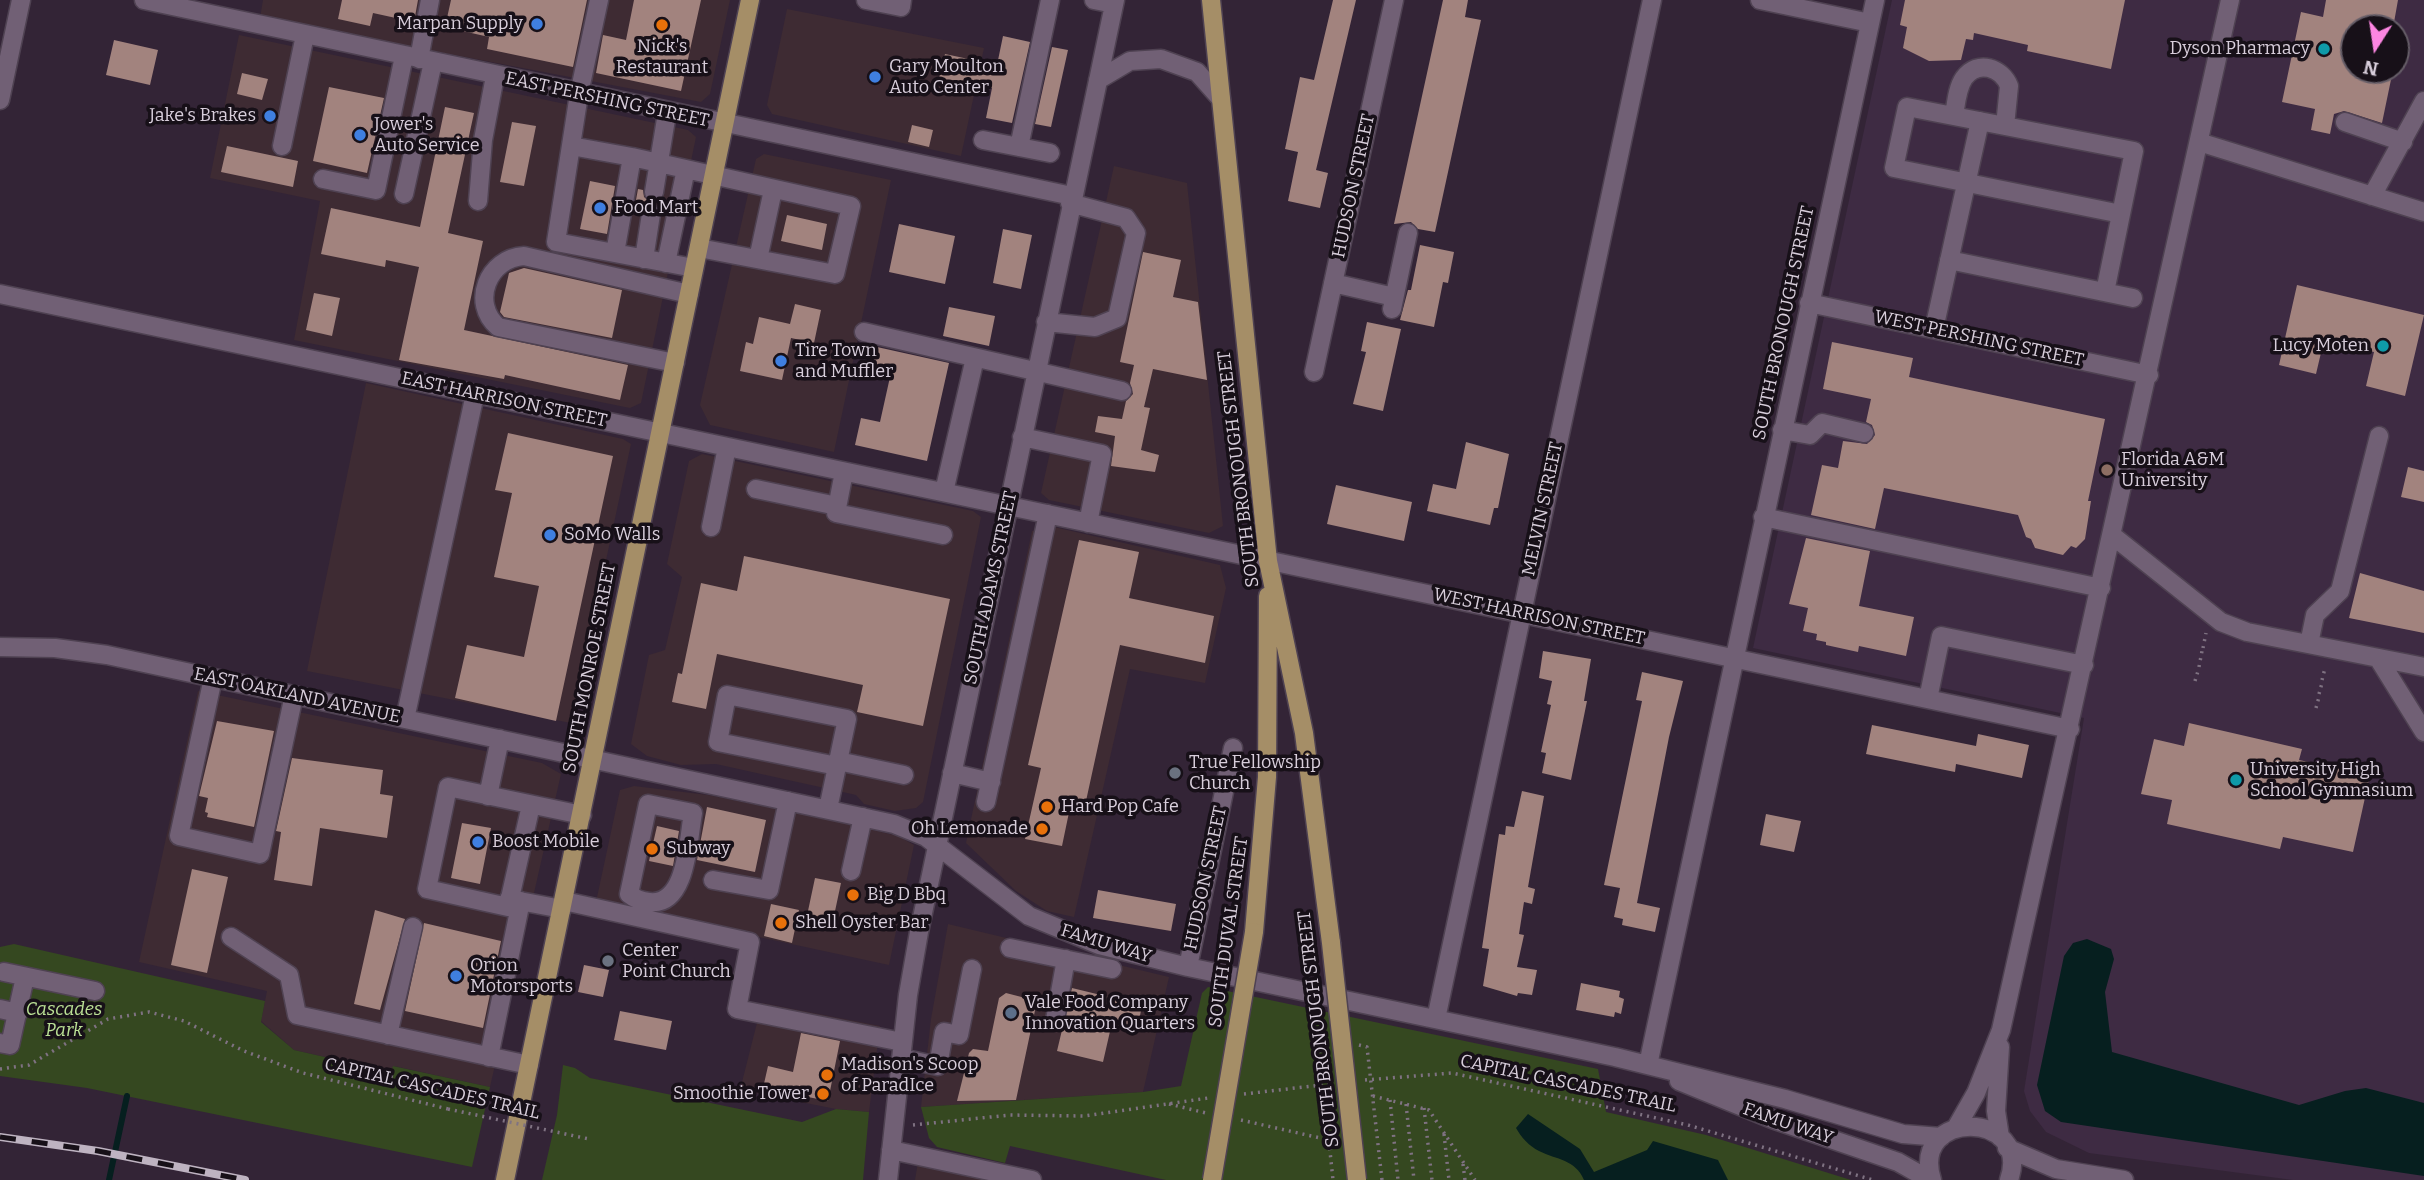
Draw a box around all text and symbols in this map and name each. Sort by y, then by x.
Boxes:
place label: Marpan Supply [397,13,523,35]
north arrow [2340,14,2410,84]
marker: Marpan Supply [529,16,545,32]
marker: Nick's Restaurant [654,17,670,33]
place label: Nick's Restaurant [616,36,708,78]
place label: Dyson Pharmacy [2170,38,2310,60]
marker: Dyson Pharmacy [2316,41,2332,57]
text: N [2361,55,2381,81]
place label: Gary Moulton Auto Center [889,56,1004,98]
street label: EAST PERSHING STREET [503,68,711,132]
marker: Gary Moulton Auto Center [867,69,883,85]
place label: Jake's Brakes [149,105,256,127]
marker: Jake's Brakes [262,108,278,124]
street label: HUDSON STREET [1328,112,1380,260]
place label: Jower's Auto Service [374,114,480,156]
marker: Jower's Auto Service [352,127,368,143]
place label: Food Mart [614,197,698,219]
marker: Food Mart [592,200,608,216]
street label: SOUTH BRONOUGH STREET [1749,204,1819,442]
street label: WEST PERSHING STREET [1872,306,2086,372]
place label: Lucy Moten [2273,335,2369,357]
marker: Lucy Moten [2375,338,2391,354]
place label: Tire Town and Muffler [795,340,893,382]
street label: SOUTH BRONOUGH STREET [1214,349,1264,589]
marker: Tire Town and Muffler [773,353,789,369]
street label: EAST HARRISON STREET [399,368,609,432]
street label: MELVIN STREET [1518,440,1568,578]
place label: Florida A&M University [2121,449,2225,491]
marker: Florida A&M University [2099,462,2115,478]
street label: SOUTH ADAMS STREET [960,489,1022,687]
place label: SoMo Walls [564,524,660,546]
marker: SoMo Walls [542,527,558,543]
street label: SOUTH MONROE STREET [559,561,621,775]
street label: WEST HARRISON STREET [1431,584,1647,650]
street label: EAST OAKLAND AVENUE [192,664,402,728]
place label: True Fellowship Church [1189,752,1321,794]
place label: University High School Gymnasium [2250,759,2413,802]
marker: True Fellowship Church [1167,765,1183,781]
marker: University High School Gymnasium [2228,772,2244,788]
place label: Hard Pop Cafe [1061,796,1179,818]
marker: Hard Pop Cafe [1039,799,1055,815]
street label: HUDSON STREET [1180,804,1232,952]
place label: Oh Lemonade [911,818,1028,840]
marker: Oh Lemonade [1034,821,1050,837]
place label: Boost Mobile [492,831,600,853]
marker: Boost Mobile [470,834,486,850]
street label: SOUTH DUVAL STREET [1205,835,1253,1029]
place label: Subway [666,838,731,860]
marker: Subway [644,841,660,857]
place label: Big D Bbq [867,884,946,906]
marker: Big D Bbq [845,887,861,903]
street label: SOUTH BRONOUGH STREET [1294,909,1344,1149]
place label: Shell Oyster Bar [795,912,928,934]
marker: Shell Oyster Bar [773,915,789,931]
street label: FAMU WAY [1058,920,1154,968]
place label: Center Point Church [622,940,731,982]
marker: Center Point Church [600,953,616,969]
place label: Orion Motorsports [470,955,573,998]
marker: Orion Motorsports [448,968,464,984]
place label: Vale Food Company Innovation Quarters [1025,992,1195,1034]
park label: Cascades Park [26,999,102,1042]
marker: Vale Food Company Innovation Quarters [1003,1005,1019,1021]
street label: CAPITAL CASCADES TRAIL [1458,1051,1678,1117]
street label: CAPITAL CASCADES TRAIL [322,1054,542,1124]
place label: Madison's Scoop of ParadIce [841,1054,978,1096]
marker: Madison's Scoop of ParadIce [819,1067,835,1083]
place label: Smoothie Tower [673,1083,809,1105]
marker: Smoothie Tower [815,1086,831,1102]
street label: FAMU WAY [1740,1099,1836,1149]

